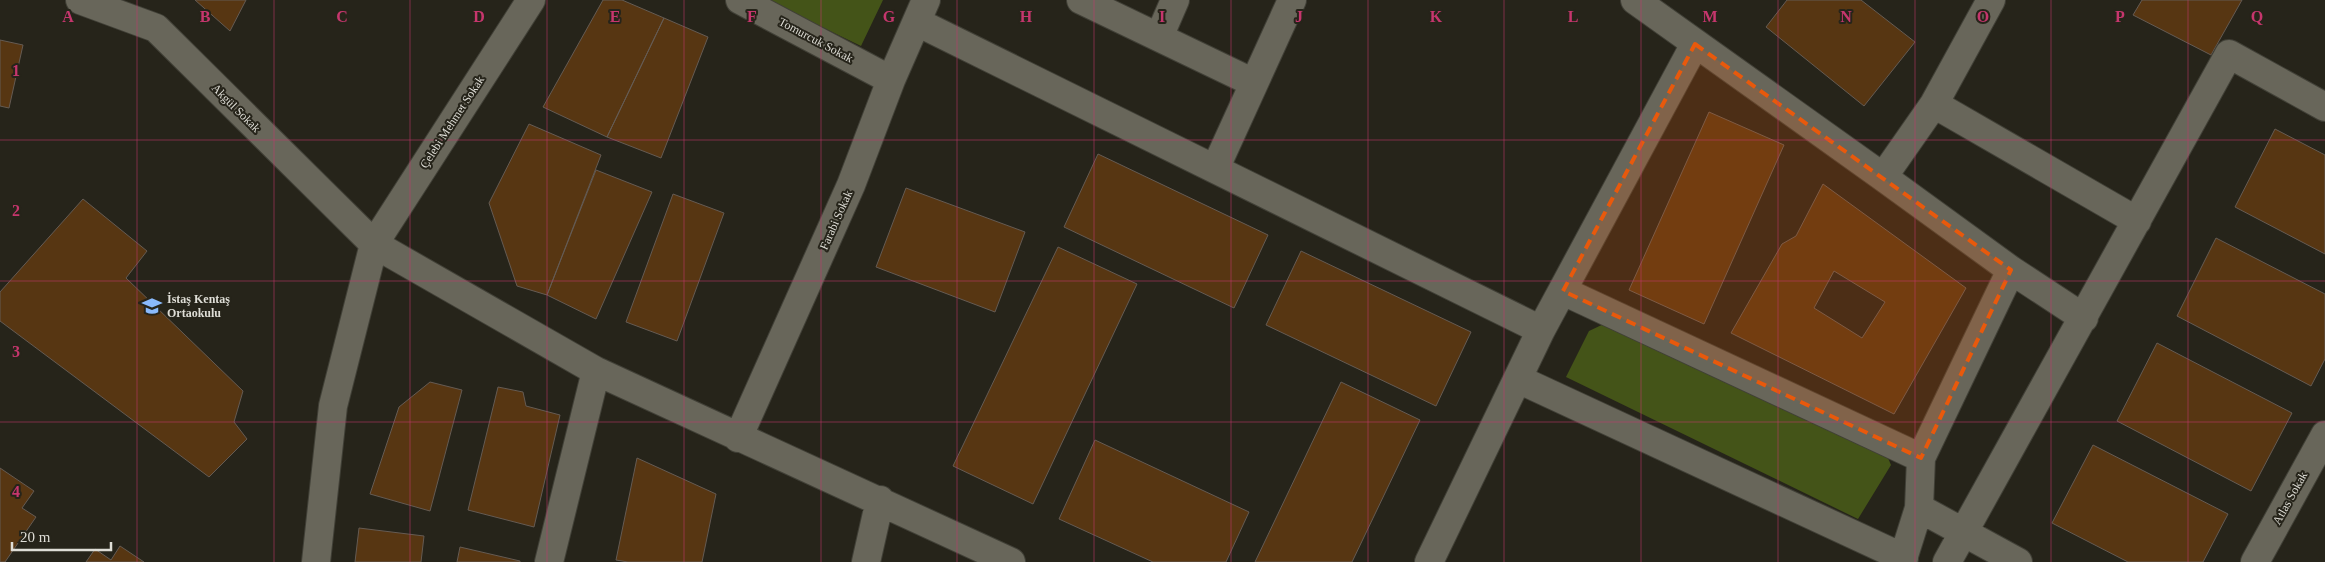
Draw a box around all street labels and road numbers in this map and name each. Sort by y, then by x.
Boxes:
street label: Tomurcuk Sokak [776,15,856,65]
street label: Çelebi Mehmet Sokak [417,73,487,171]
street label: Akgül Sokak [209,81,263,135]
street label: Farabi Sokak [817,188,855,252]
street label: Atlas Sokak [2270,469,2310,527]

